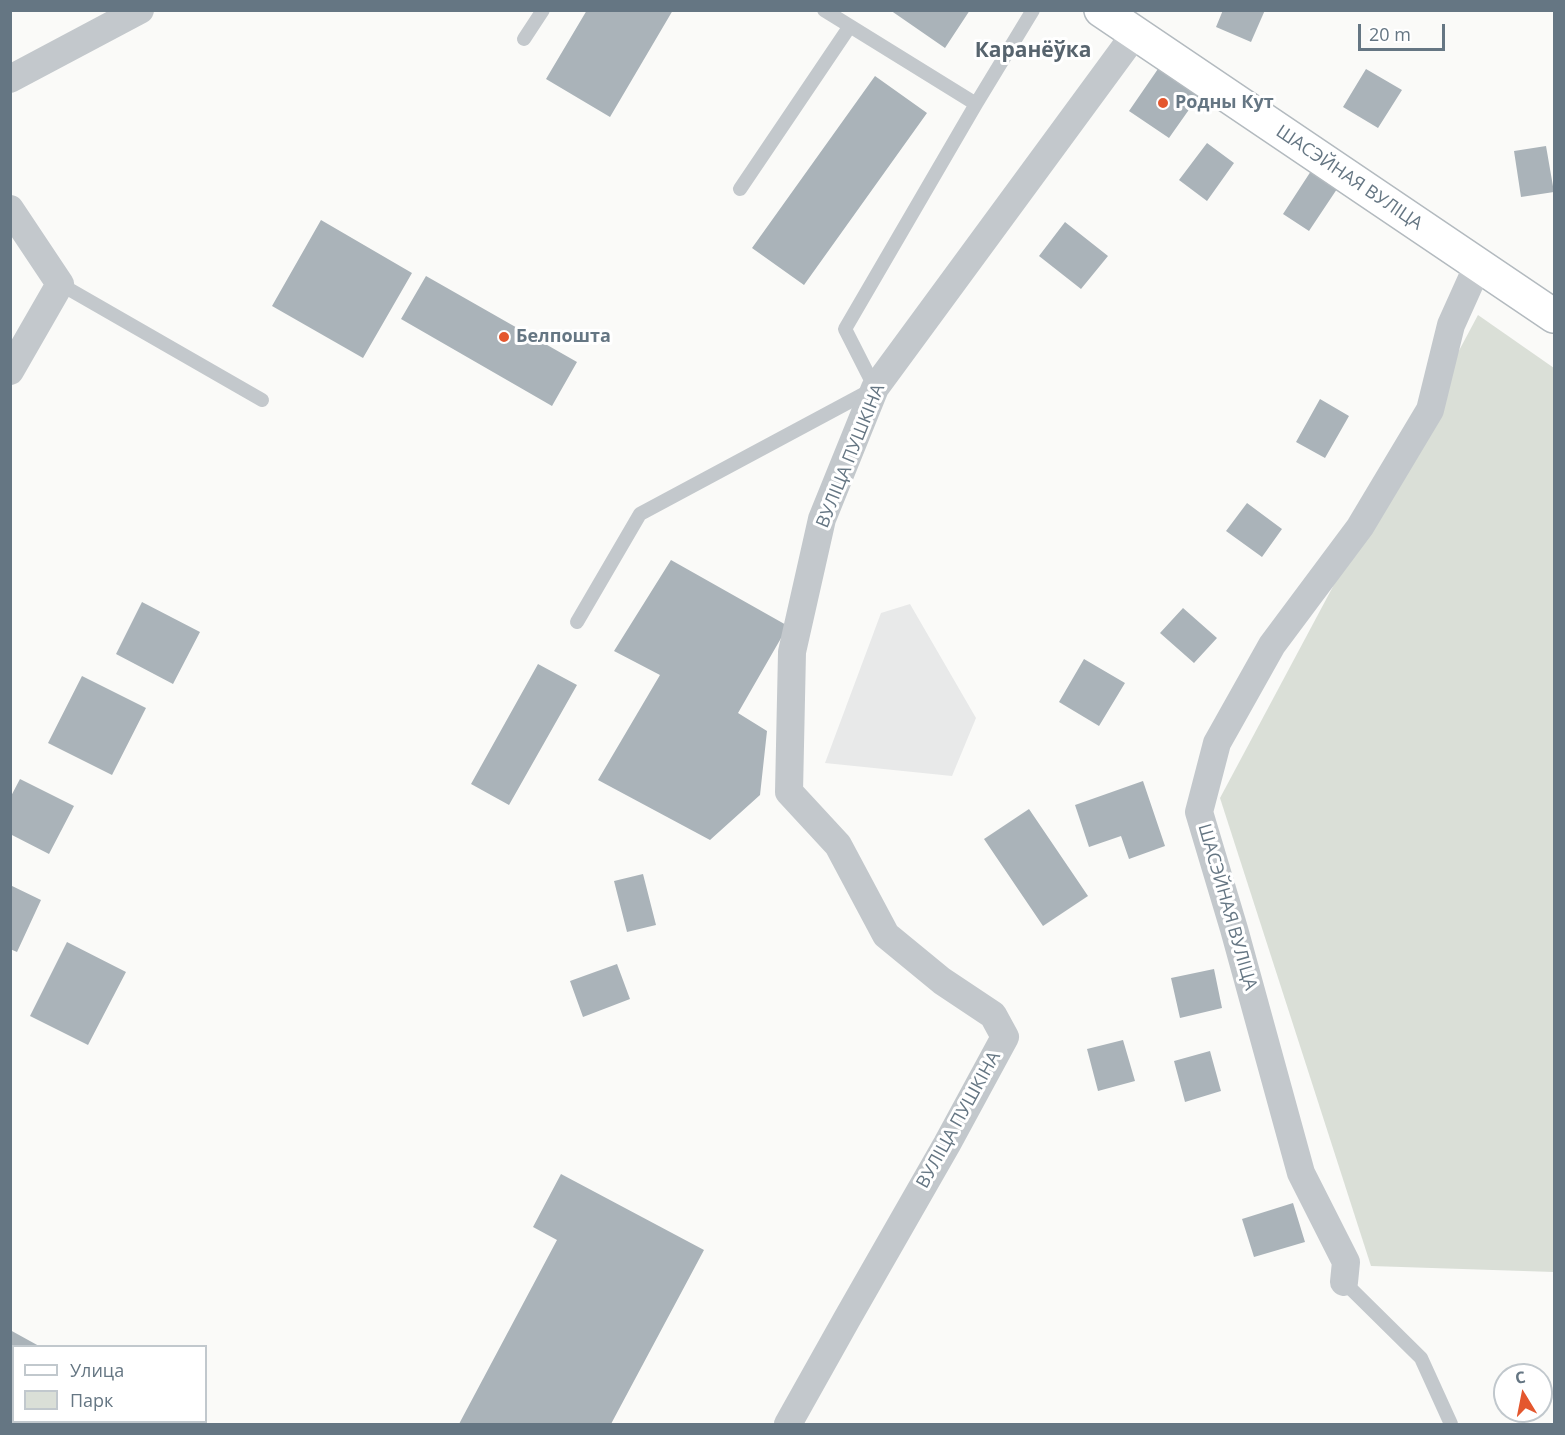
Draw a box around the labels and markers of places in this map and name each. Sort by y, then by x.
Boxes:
place label: Родны Кут [1175,92,1274,114]
marker: Родны Кут [1156,96,1170,110]
place label: Белпошта [516,326,611,348]
marker: Белпошта [497,330,511,344]

